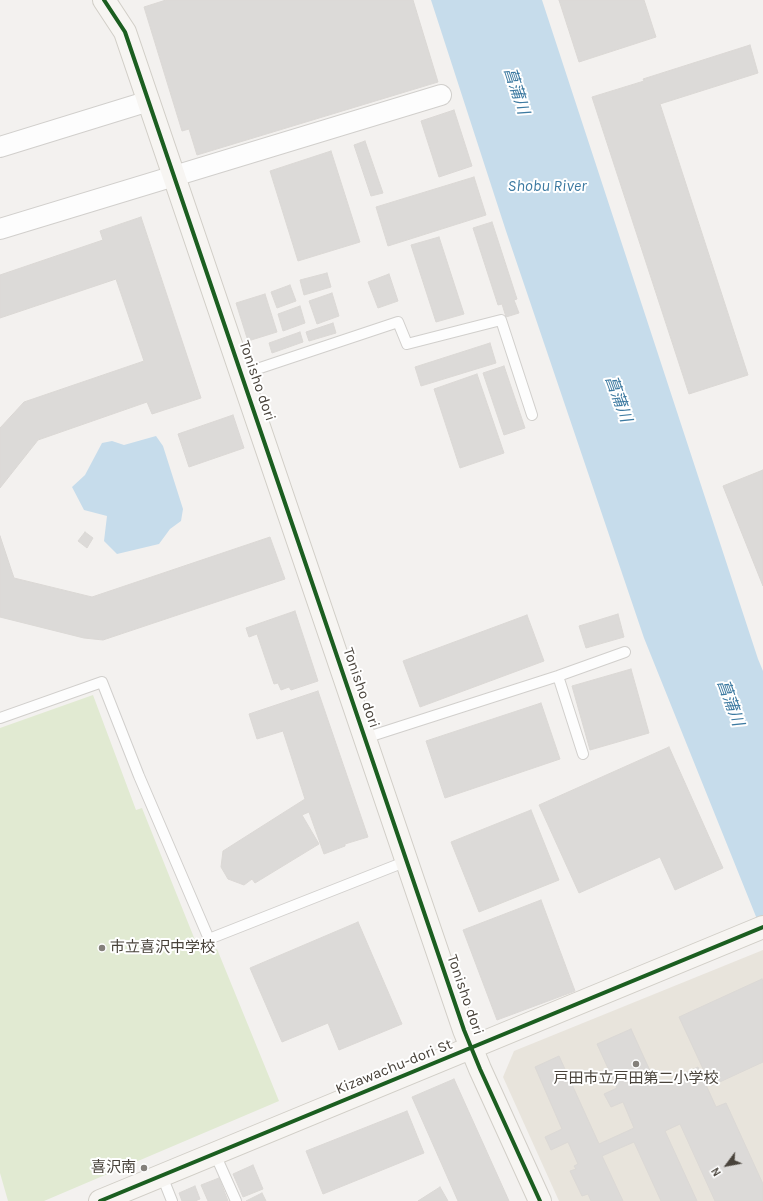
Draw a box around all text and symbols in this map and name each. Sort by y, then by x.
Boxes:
water label: 菖蒲川 [499,65,533,117]
water label: Shobu River [507,176,587,196]
street label: Tonisho dori [235,338,279,424]
water label: 菖蒲川 [601,373,635,425]
street label: Tonisho dori [339,645,383,731]
water label: 菖蒲川 [713,677,747,729]
place label: 市立喜沢中学校 [110,939,215,957]
marker: 市立喜沢中学校 [97,943,107,953]
street label: Tonisho dori [443,952,487,1038]
street label: Kizawachu-dori St [333,1035,455,1099]
marker: 戸田市立戸田第二小学校 [631,1059,641,1069]
place label: 戸田市立戸田第二小学校 [554,1070,718,1088]
north arrow [707,1145,747,1185]
place label: 喜沢南 [91,1159,136,1177]
marker: 喜沢南 [139,1163,149,1173]
text: N [709,1165,724,1178]

